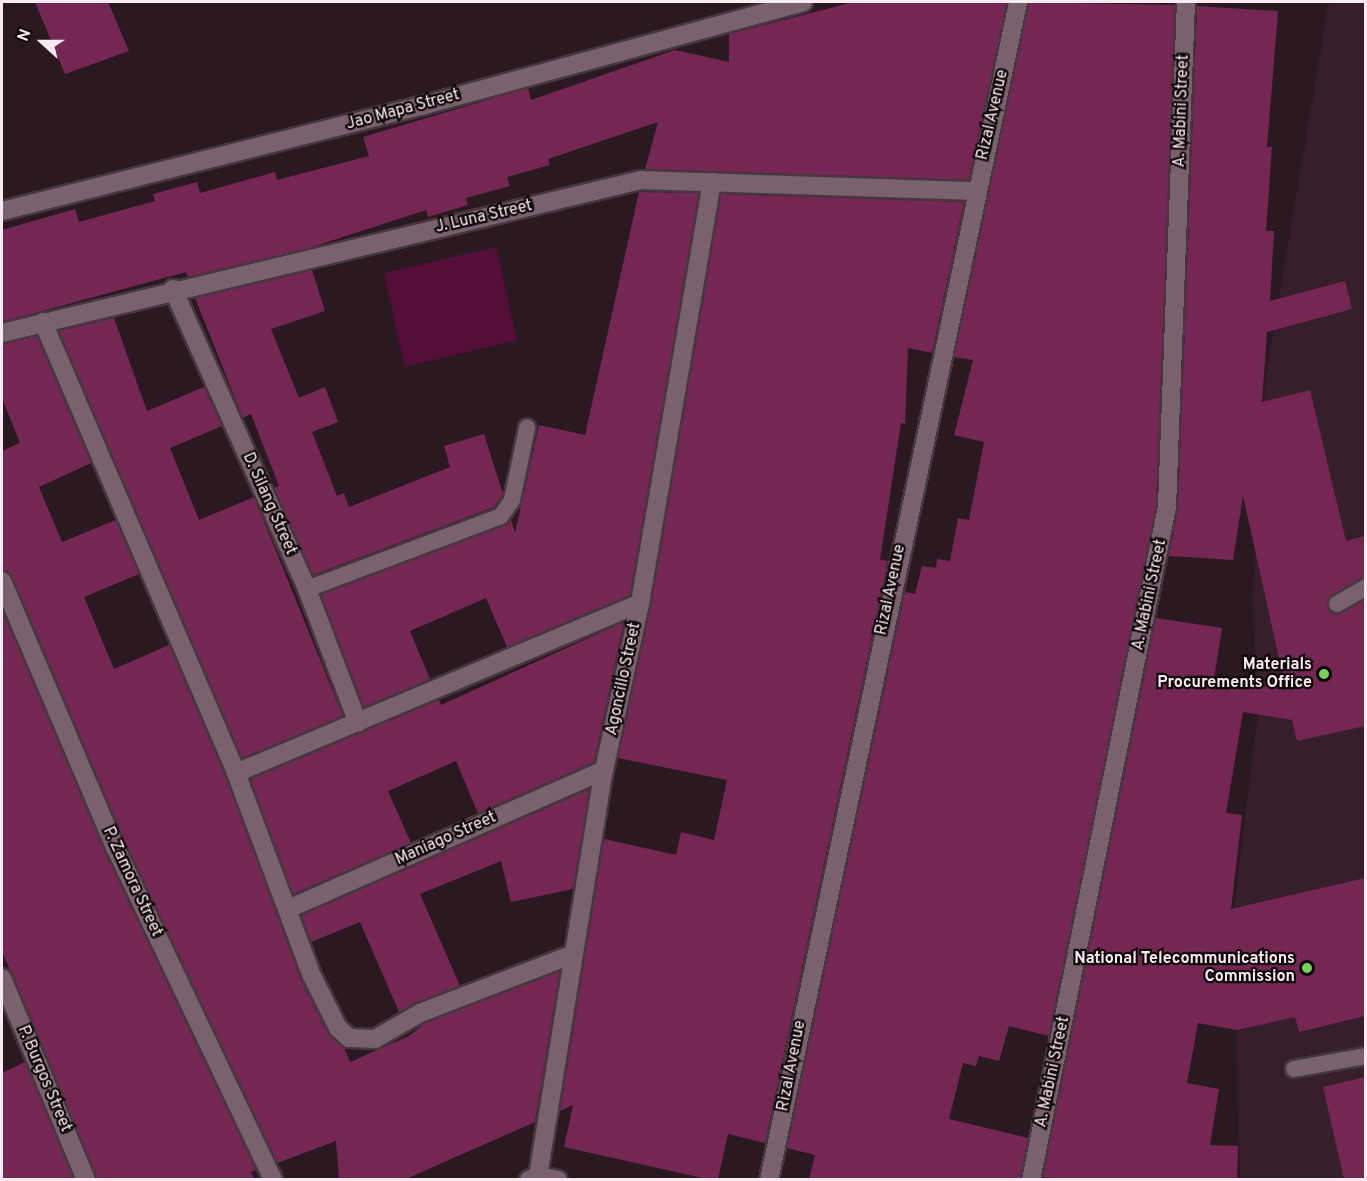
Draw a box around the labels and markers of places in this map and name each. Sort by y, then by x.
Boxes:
place label: Materials Procurements Office [1157,655,1312,693]
marker: Materials Procurements Office [1317,667,1331,681]
place label: National Telecommunications Commission [1074,949,1295,987]
marker: National Telecommunications Commission [1300,961,1314,975]

